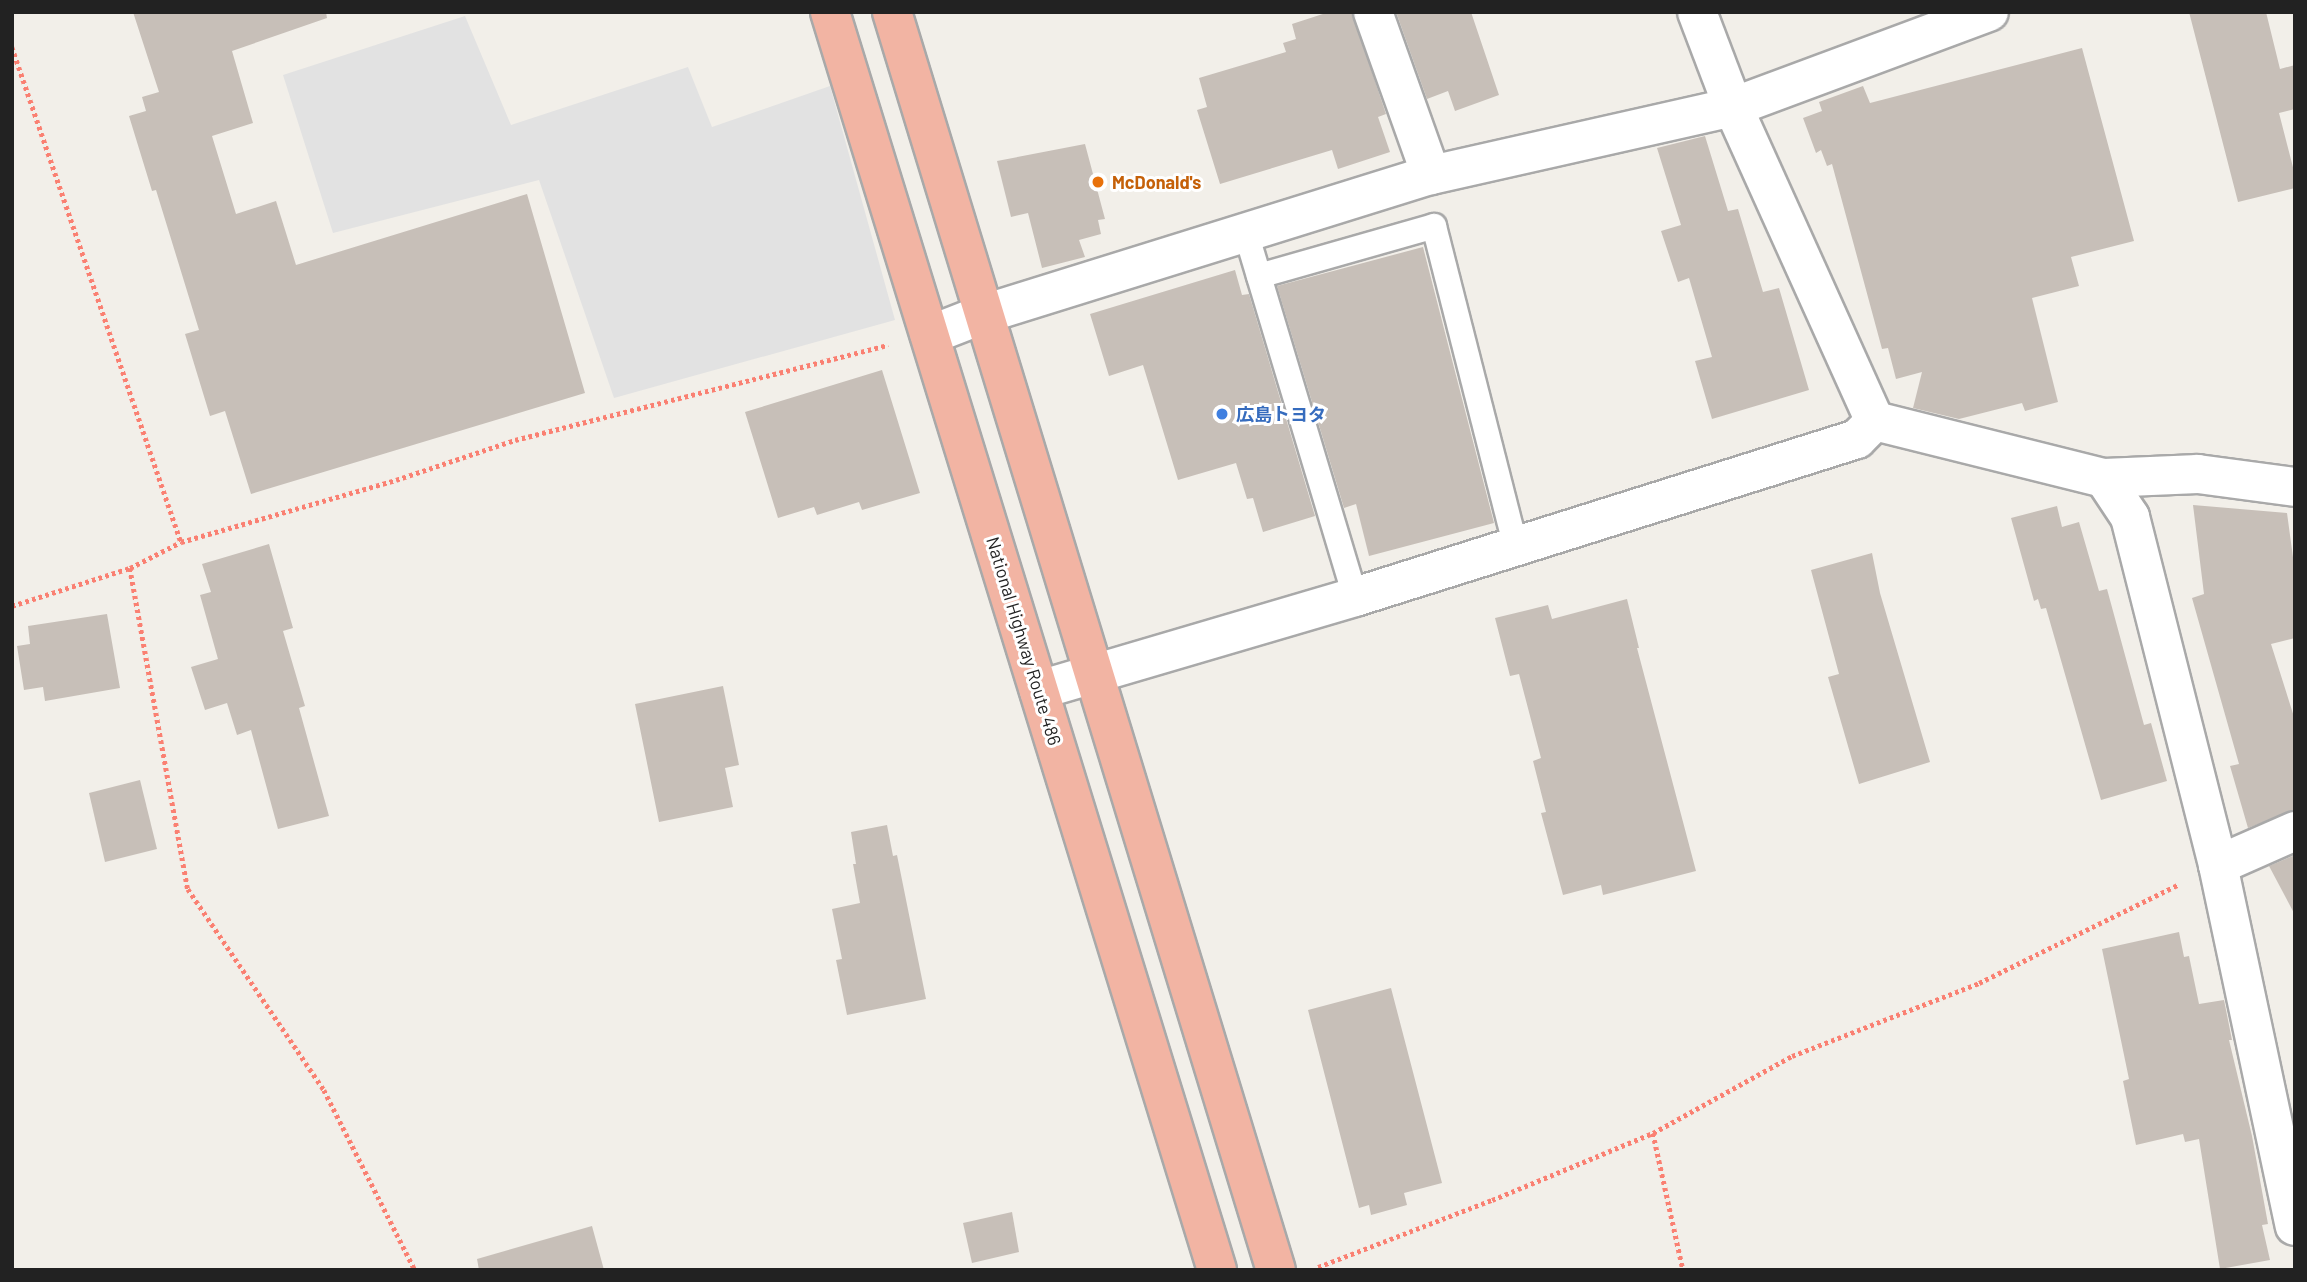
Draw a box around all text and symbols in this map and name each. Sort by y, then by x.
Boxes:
place label: McDonald's [1112,171,1201,193]
marker: McDonald's [1090,174,1106,190]
place label: 広島トヨタ [1236,403,1326,425]
marker: 広島トヨタ [1214,406,1230,422]
street label: National Highway Route 486 [982,534,1066,748]

